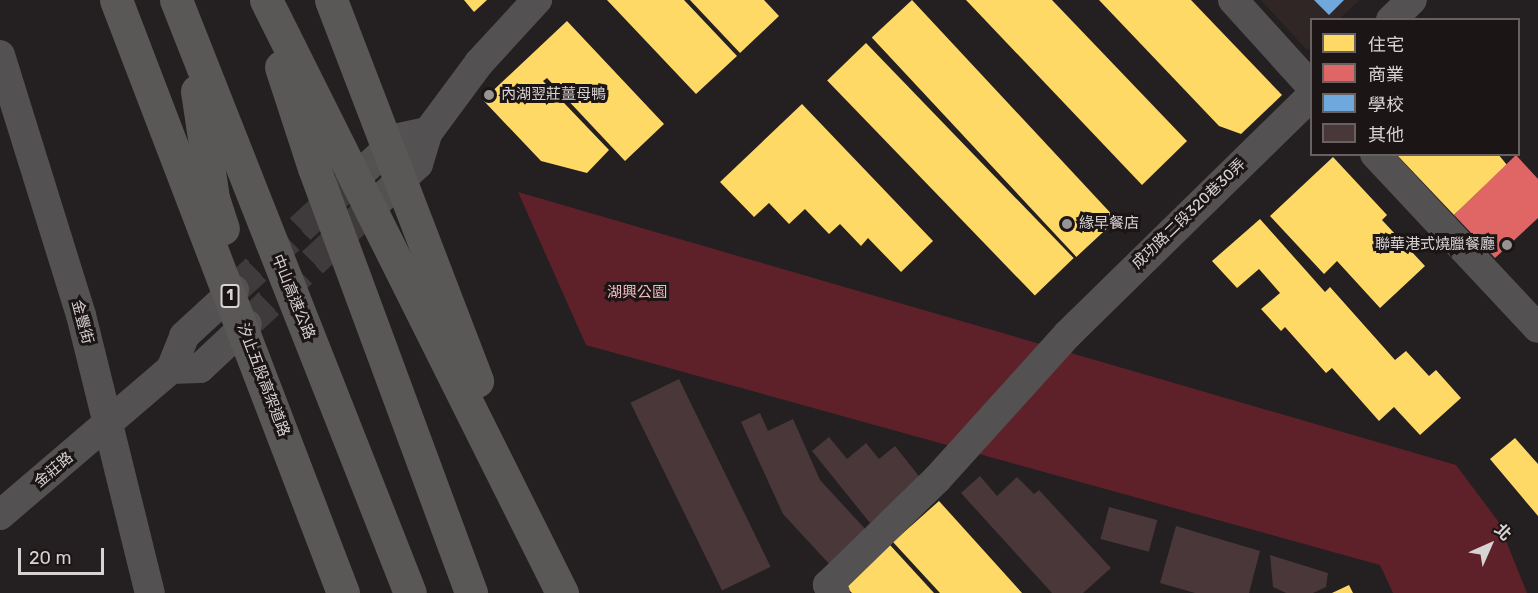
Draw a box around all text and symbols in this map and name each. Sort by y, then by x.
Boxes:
legend [1310,18,1520,156]
text: 住宅 [1368,34,1404,56]
text: 商業 [1368,64,1404,86]
place label: 內湖翌莊薑母鴨 [501,86,606,104]
marker: 內湖翌莊薑母鴨 [482,88,496,102]
text: 學校 [1368,94,1404,116]
text: 其他 [1368,124,1404,146]
street label: 成功路二段320巷30弄 [1128,155,1250,273]
place label: 緣早餐店 [1079,215,1139,233]
marker: 緣早餐店 [1060,217,1074,231]
place label: 聯華港式燒臘餐廳 [1375,236,1495,254]
marker: 聯華港式燒臘餐廳 [1500,238,1514,252]
street label: 中山高速公路 [268,252,318,342]
park label: 湖興公園 [607,284,667,302]
road number: 1 [220,285,240,307]
street label: 金豐街 [67,298,97,346]
street label: 汐止五股高架道路 [233,321,293,439]
street label: 金莊路 [31,449,77,491]
north arrow [1460,515,1520,575]
text: 北 [1491,520,1515,544]
scale bar [21,536,106,574]
text: 20 m [29,547,71,569]

